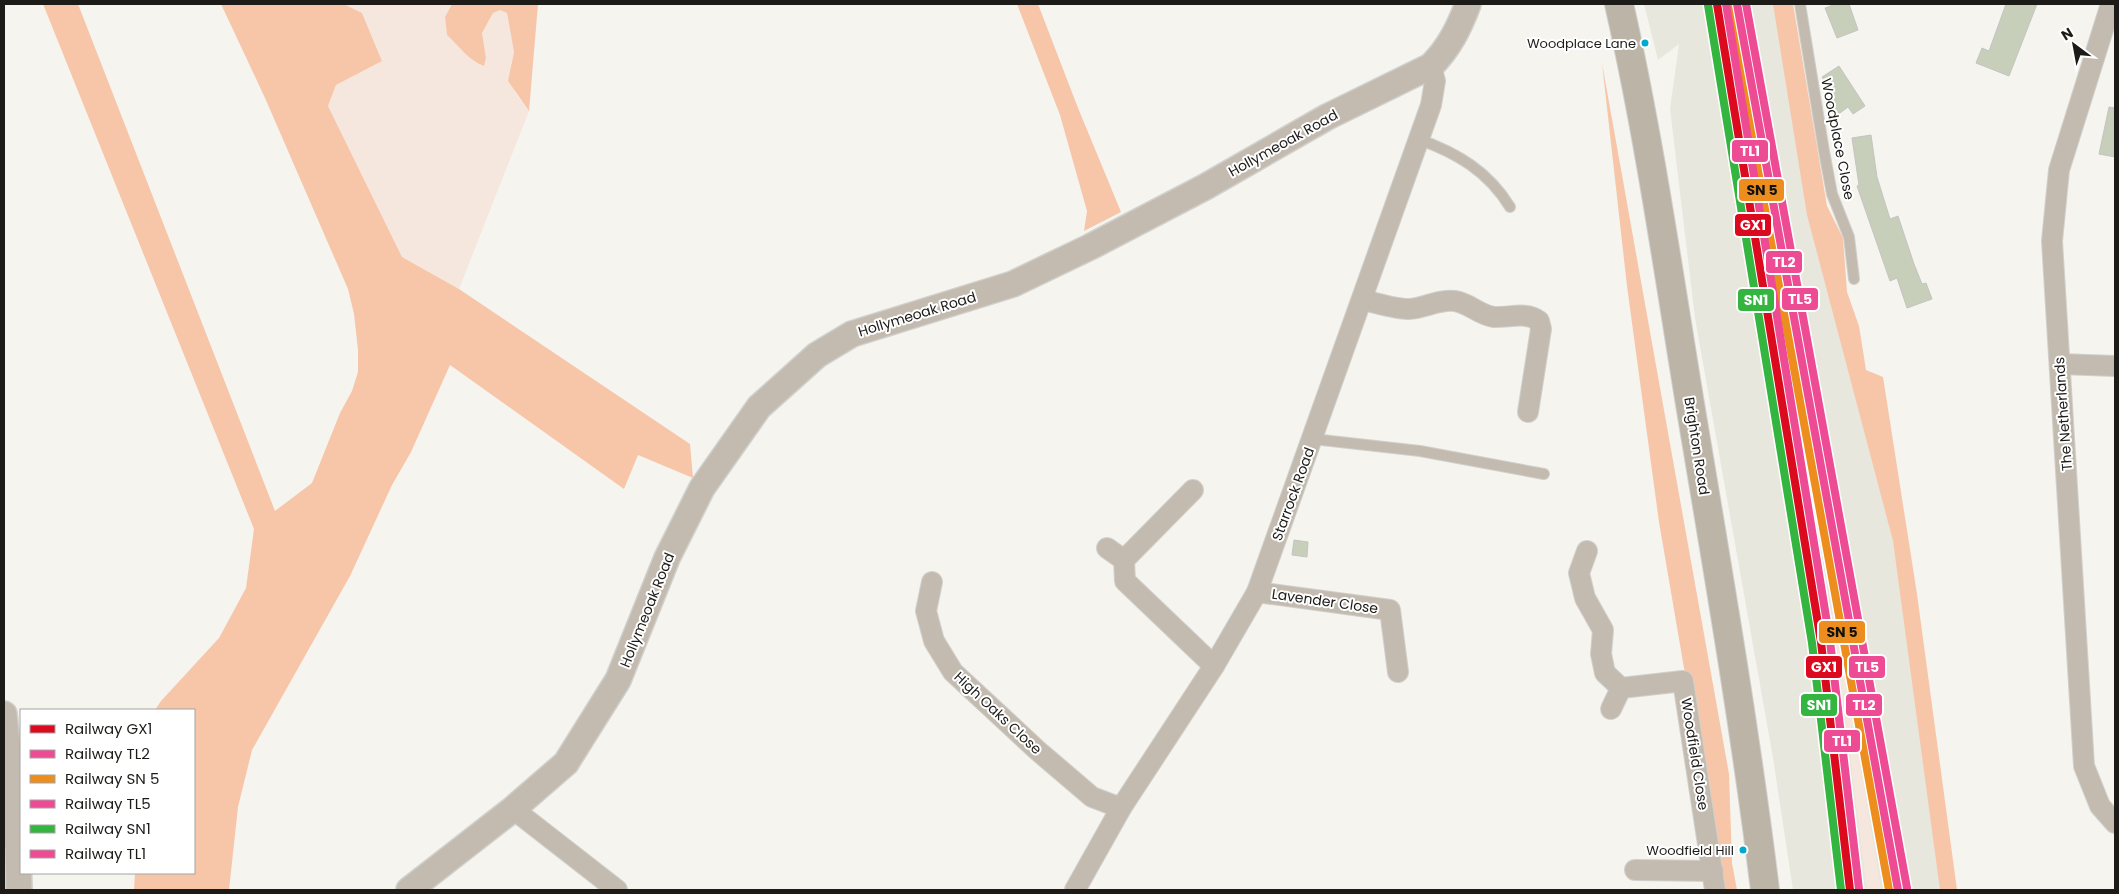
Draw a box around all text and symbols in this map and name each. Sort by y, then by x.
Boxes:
north arrow [2049,20,2099,70]
text: N [2057,23,2077,45]
place label: Woodplace Lane [1527,34,1636,53]
marker: Woodplace Lane [1640,38,1650,48]
street label: Woodplace Close [1816,76,1860,202]
street label: Hollymeoak Road [1225,105,1341,181]
line badge: TL1 [1731,139,1769,163]
text: TL1 [1740,141,1760,161]
line badge: SN 5 [1738,178,1785,202]
text: SN 5 [1746,180,1778,200]
line badge: GX1 [1734,213,1772,237]
text: GX1 [1740,215,1766,235]
line badge: TL2 [1765,250,1803,274]
text: TL2 [1773,252,1795,272]
street label: Hollymeoak Road [856,287,978,341]
line badge: TL5 [1781,287,1819,311]
line badge: SN1 [1737,288,1775,312]
text: TL5 [1788,289,1812,309]
text: SN1 [1744,290,1768,310]
street label: The Netherlands [2049,356,2077,472]
street label: Brighton Road [1679,396,1715,496]
street label: Starrock Road [1267,445,1319,543]
street label: Hollymeoak Road [615,550,679,670]
street label: Lavender Close [1270,584,1380,618]
line badge: SN 5 [1818,620,1866,644]
text: SN 5 [1826,622,1858,642]
line badge: GX1 [1805,655,1843,679]
line badge: TL5 [1848,655,1886,679]
text: GX1 [1811,657,1837,677]
text: TL5 [1855,657,1879,677]
street label: High Oaks Close [950,667,1046,759]
line badge: SN1 [1800,693,1838,717]
line badge: TL2 [1845,693,1883,717]
text: SN1 [1807,695,1831,715]
text: TL2 [1853,695,1875,715]
street label: Woodfield Close [1676,696,1714,812]
legend [20,709,195,874]
text: Railway GX1 [65,718,152,739]
line badge: TL1 [1823,729,1861,753]
text: TL1 [1832,731,1852,751]
text: Railway TL2 [65,743,150,764]
text: Railway SN 5 [65,768,159,789]
text: Railway TL5 [65,793,151,814]
text: Railway SN1 [65,818,151,839]
place label: Woodfield Hill [1646,841,1734,860]
text: Railway TL1 [65,843,146,864]
marker: Woodfield Hill [1738,845,1748,855]

